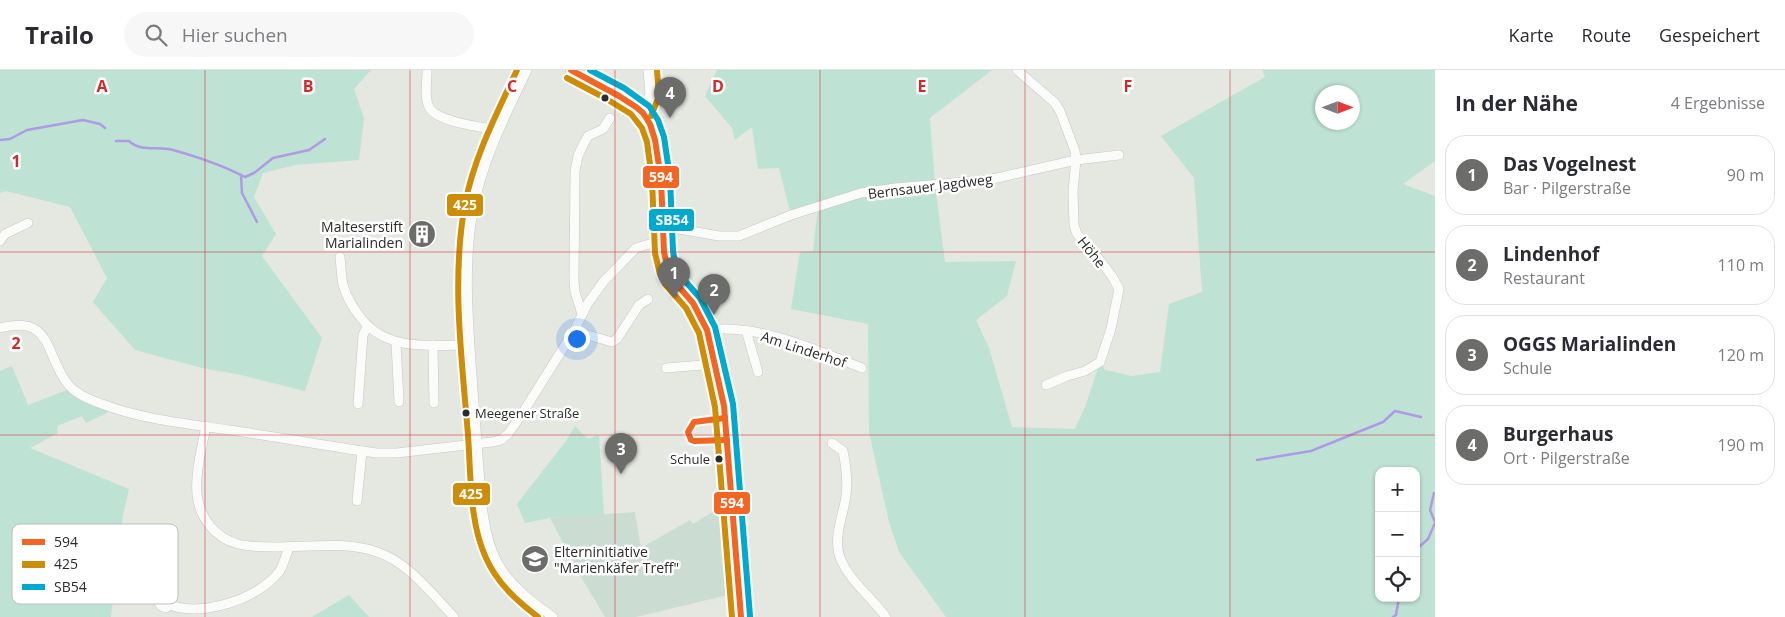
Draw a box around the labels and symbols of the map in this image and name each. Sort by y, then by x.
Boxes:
text: A [96,75,108,97]
text: B [303,75,313,97]
text: C [507,75,517,97]
text: D [712,75,724,97]
text: E [918,75,927,97]
text: F [1124,75,1132,97]
pin: 4 [654,77,686,118]
north arrow [1315,85,1360,130]
unlabelled marker [600,93,610,103]
text: 1 [11,150,21,172]
line badge: 594 [642,165,680,189]
text: 594 [649,167,673,186]
street label: Bernsauer Jagdweg [867,169,994,203]
line badge: 425 [446,193,484,217]
text: 425 [453,195,477,214]
line badge: SB54 [648,208,695,232]
text: SB54 [655,210,689,229]
place label: Malteserstift Marialinden [321,217,403,252]
building icon: Malteserstift Marialinden [407,219,437,249]
street label: Höhe [1074,232,1111,272]
pin: 1 [658,257,690,298]
pin: 2 [698,274,730,315]
your location [564,326,590,352]
street label: Am Linderhof [759,326,850,372]
text: 2 [11,332,21,354]
place label: Meegener Straße [475,404,579,422]
marker: Meegener Straße [461,408,471,418]
pin: 3 [605,433,637,474]
place label: Schule [670,450,710,468]
marker: Schule [714,454,724,464]
line badge: 425 [452,482,491,506]
text: 425 [459,484,483,503]
line badge: 594 [713,491,751,515]
text: 594 [720,493,744,512]
legend [12,524,178,604]
text: 594 [54,532,78,551]
place label: Elterninitiative "Marienkäfer Treff" [554,542,679,577]
school or university icon: Elterninitiative "Marienkäfer Treff" [520,544,550,574]
text: 425 [54,554,78,573]
text: SB54 [54,577,87,596]

